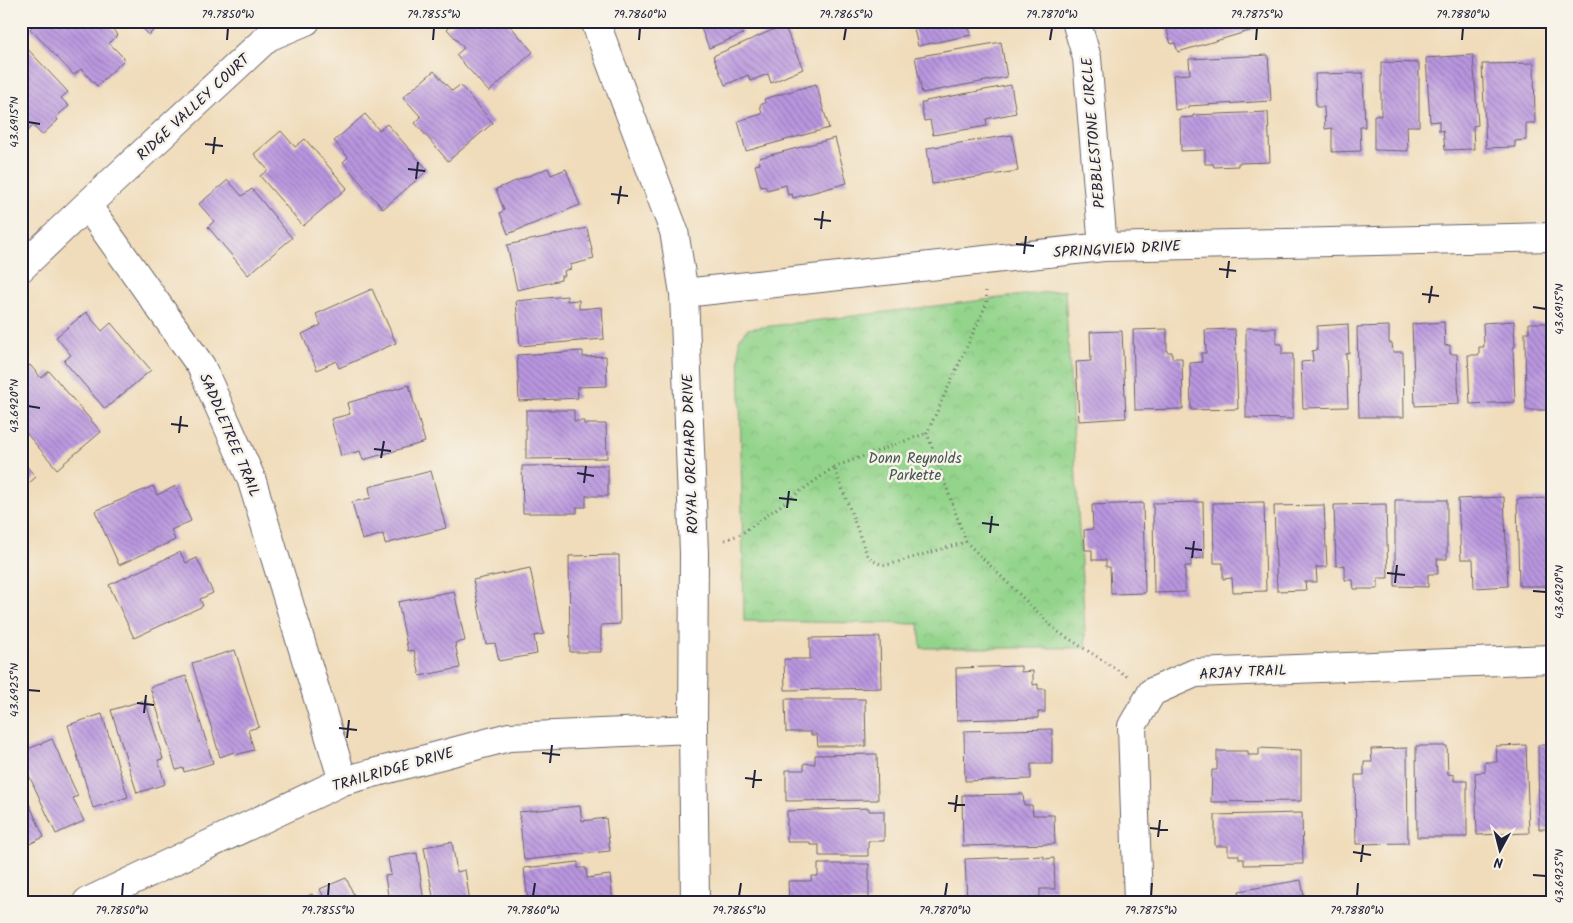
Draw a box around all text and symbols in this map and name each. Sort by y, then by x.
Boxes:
text: 79.7850°W [202,5,254,24]
text: 79.7855°W [407,5,461,24]
text: 79.7860°W [613,5,667,24]
text: 79.7865°W [819,5,873,24]
text: 79.7870°W [1026,5,1078,24]
text: 79.7875°W [1231,5,1283,24]
text: 79.7880°W [1436,5,1490,24]
street label: RIDGE VALLEY COURT [131,47,257,167]
street label: PEBBLESTONE CIRCLE [1075,55,1113,209]
text: 43.6915°N [5,96,24,148]
street label: SPRINGVIEW DRIVE [1053,235,1183,265]
text: 43.6915°N [1550,283,1569,335]
street label: SADDLETREE TRAIL [192,370,266,501]
street label: ROYAL ORCHARD DRIVE [676,372,706,534]
text: 43.6920°N [5,379,24,433]
park label: Donn Reynolds Parkette [868,447,962,488]
text: 43.6920°N [1550,565,1569,619]
street label: ARJAY TRAIL [1199,659,1287,687]
text: 43.6925°N [5,663,24,717]
street label: TRAILRIDGE DRIVE [330,741,458,799]
north arrow [1476,826,1526,876]
text: 43.6925°N [1550,849,1569,903]
text: N [1493,850,1504,873]
text: 79.7850°W [96,901,148,920]
text: 79.7855°W [301,901,355,920]
text: 79.7860°W [506,901,560,920]
text: 79.7865°W [712,901,766,920]
text: 79.7870°W [919,901,971,920]
text: 79.7875°W [1125,901,1177,920]
text: 79.7880°W [1330,901,1384,920]

